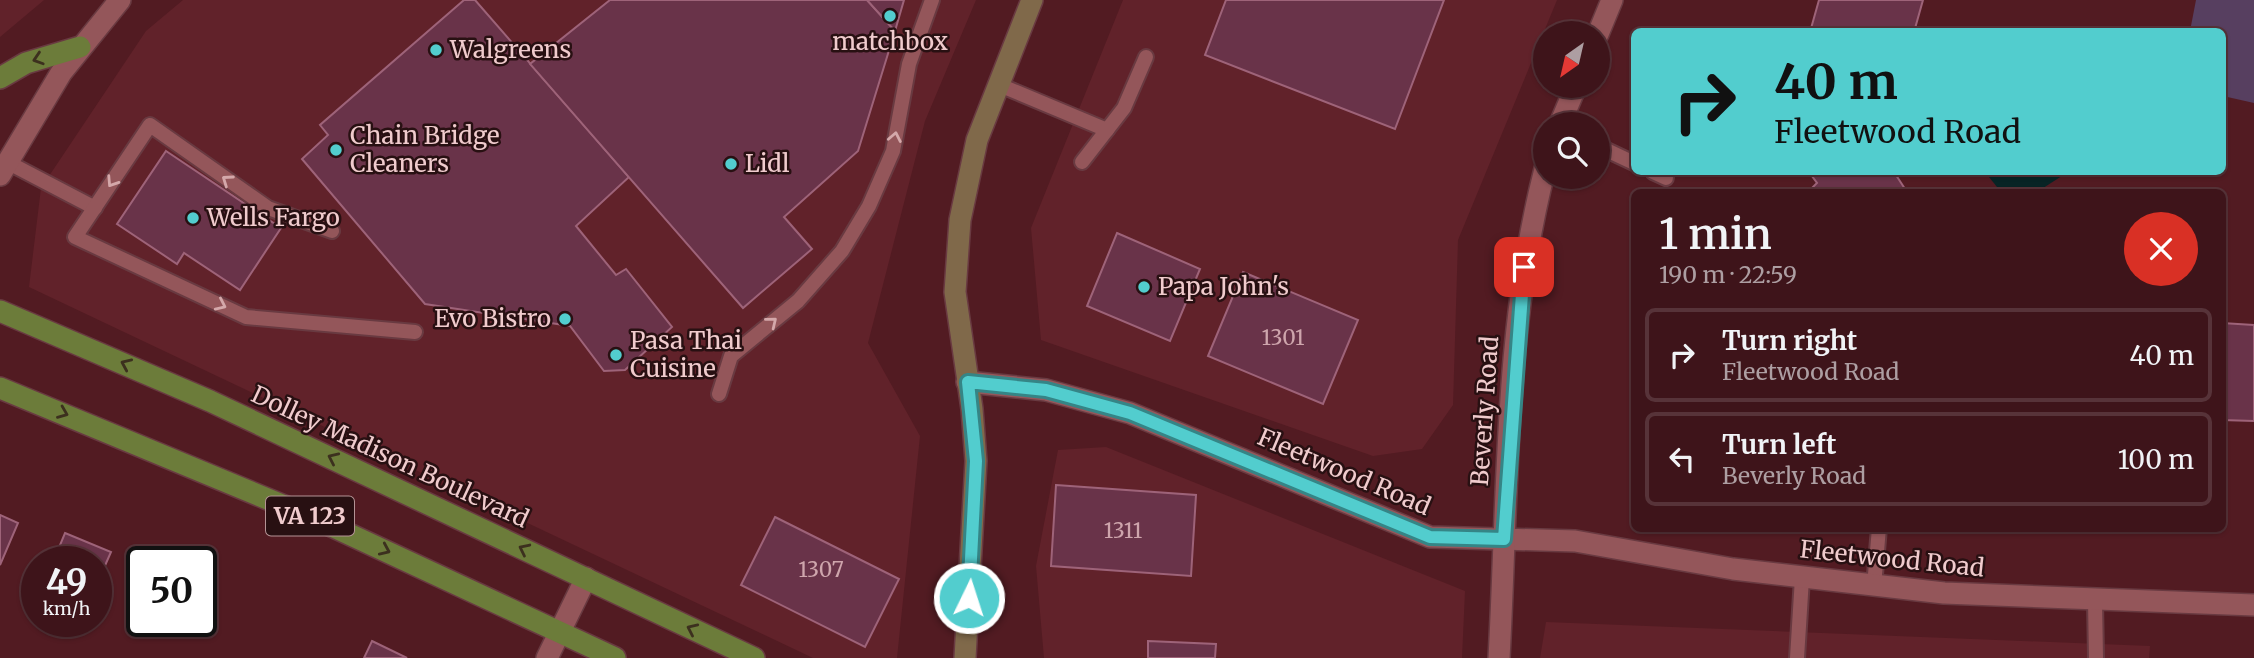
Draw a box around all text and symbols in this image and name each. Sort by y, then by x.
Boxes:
marker: matchbox [882,8,898,24]
north arrow [1533,21,1610,98]
map controls [1533,21,1610,189]
place label: matchbox [832,26,949,57]
place label: Walgreens [449,34,571,65]
marker: Walgreens [428,42,444,58]
one-way arrow [33,51,45,65]
text: 40 m [1774,51,1898,112]
icon: right [1659,56,1750,147]
button: search [1533,112,1610,189]
text: Fleetwood Road [1774,112,2021,152]
place label: Chain Bridge Cleaners [350,120,500,179]
one-way arrow [887,131,902,143]
marker: Chain Bridge Cleaners [328,142,344,158]
place label: Lidl [745,148,789,179]
marker: Lidl [723,156,739,172]
one-way arrow [107,174,120,187]
one-way arrow [222,176,235,188]
place label: Wells Fargo [206,202,340,233]
text: 1 min [1659,208,1772,260]
marker: Wells Fargo [185,210,201,226]
button: close [2124,212,2198,286]
pin [1494,237,1554,297]
icon: arrive [1505,248,1543,286]
text: 190 m · 22:59 [1659,260,1797,289]
place label: Papa John's [1158,271,1289,302]
marker: Papa John's [1136,279,1152,295]
one-way arrow [214,297,226,311]
place label: Evo Bistro [434,303,551,334]
marker: Evo Bistro [557,311,573,327]
one-way arrow [763,318,776,330]
house number: 1301 [1262,324,1304,351]
text: Turn right [1722,324,1857,357]
place label: Pasa Thai Cuisine [630,325,742,384]
street label: Beverly Road [1464,335,1505,487]
icon: right [1663,336,1701,374]
text: 40 m [2130,339,2194,372]
marker: Pasa Thai Cuisine [608,347,624,363]
text: Fleetwood Road [1722,357,1899,386]
one-way arrow [121,358,133,372]
street label: Dolley Madison Boulevard [247,379,534,535]
one-way arrow [57,405,69,419]
street label: Fleetwood Road [1253,421,1435,522]
text: Turn left [1722,428,1836,461]
icon: left [1663,440,1701,478]
text: 100 m [2118,443,2194,476]
one-way arrow [328,453,340,467]
text: Beverly Road [1722,461,1866,490]
road number: VA 123 [266,496,354,536]
house number: 1311 [1104,517,1142,544]
street label: Fleetwood Road [1798,533,1986,584]
one-way arrow [378,542,391,556]
one-way arrow [519,543,531,557]
speed limit sign: 50 [126,546,217,637]
house number: 1307 [798,556,844,583]
text: 49 [46,560,87,604]
position arrow [932,561,1006,635]
text: km/h [43,597,90,620]
one-way arrow [687,623,699,637]

